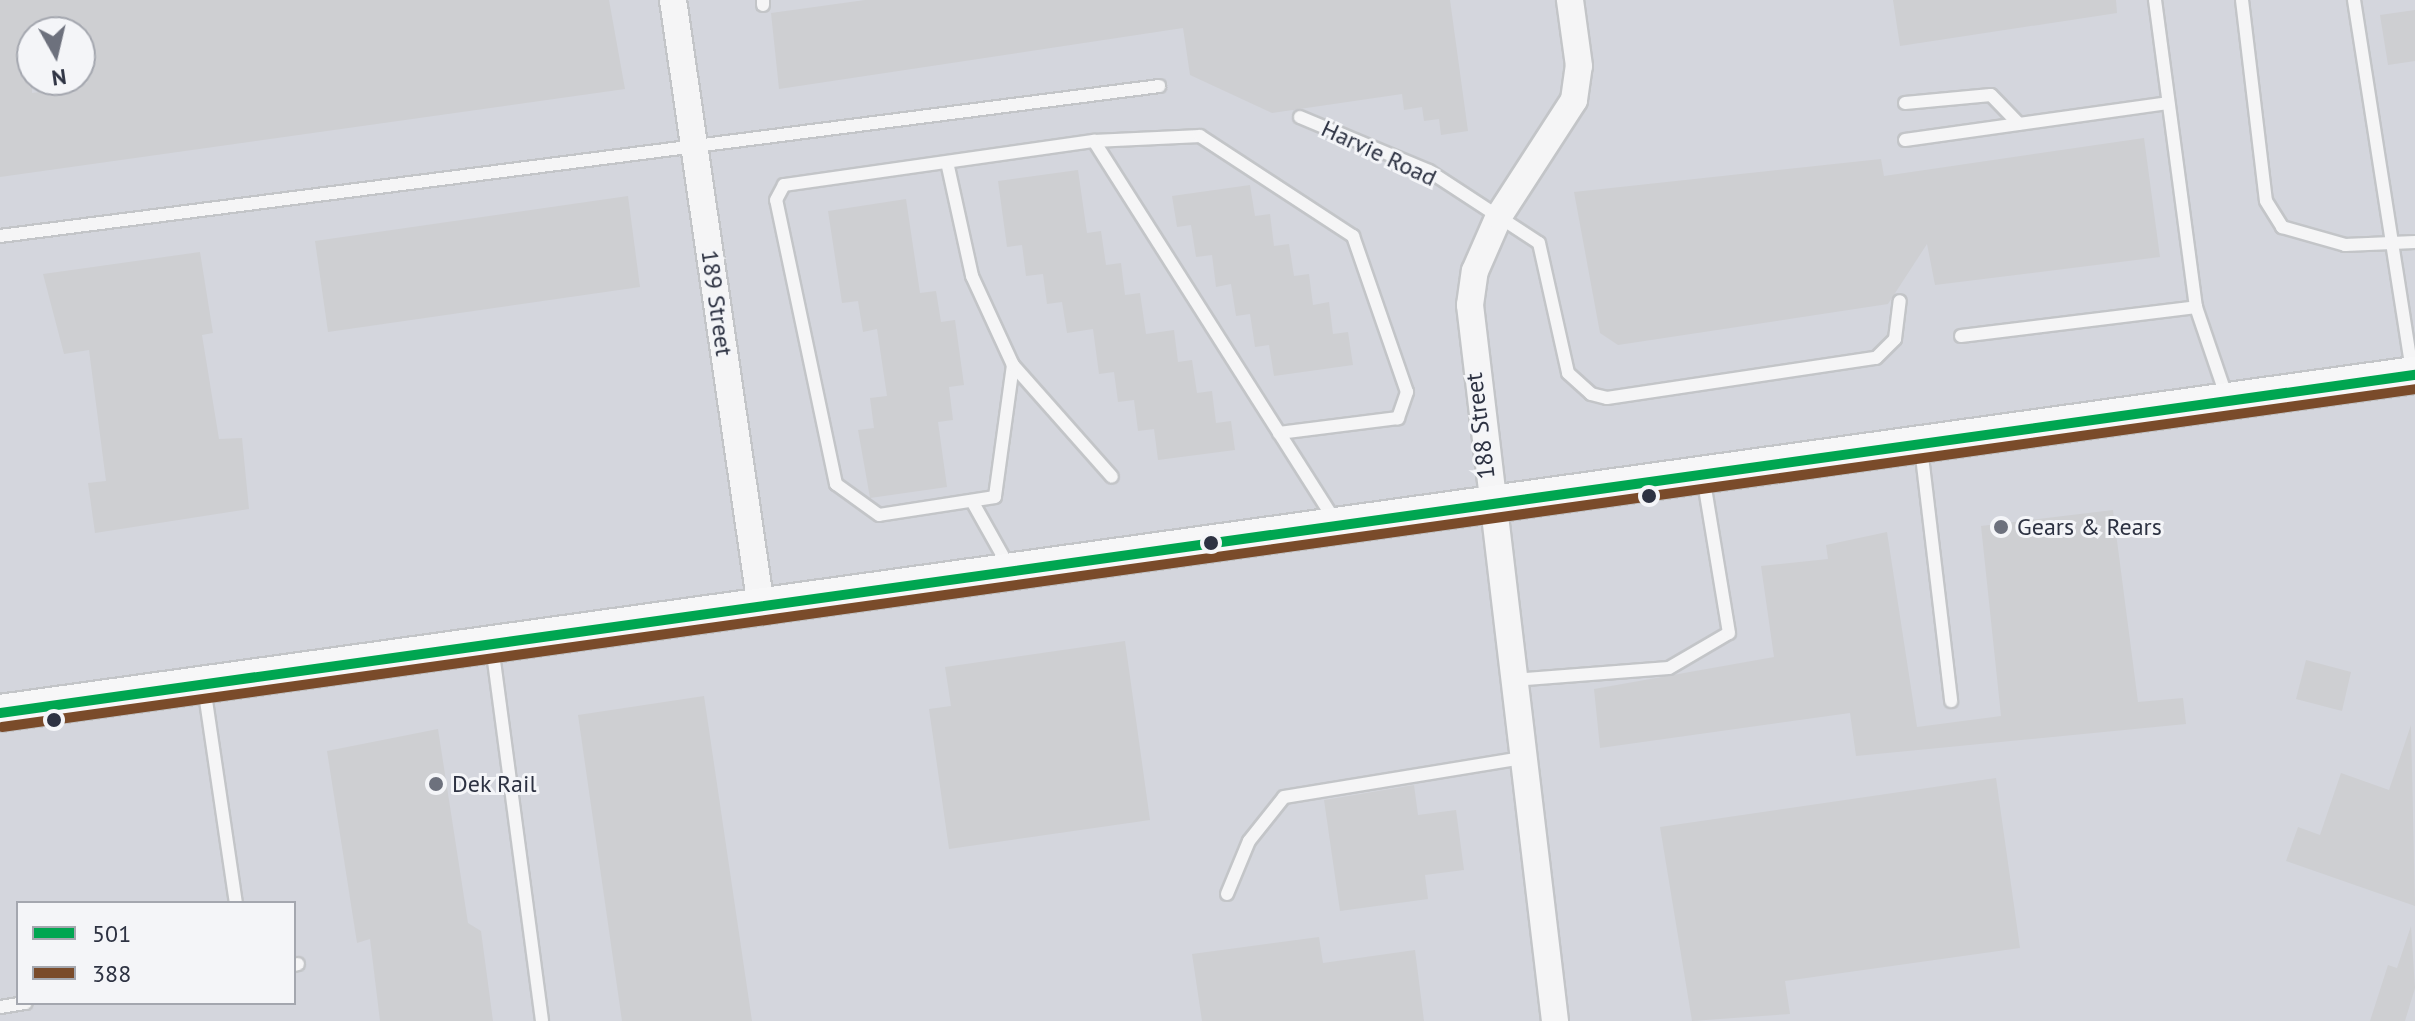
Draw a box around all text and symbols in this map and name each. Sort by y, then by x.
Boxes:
north arrow [16,16,96,96]
text: N [50,63,68,93]
street label: Harvie Road [1317,114,1441,192]
street label: 189 Street [695,248,739,358]
street label: 188 Street [1459,371,1501,481]
unlabelled marker [1641,488,1657,504]
place label: Gears & Rears [2017,513,2162,541]
marker: Gears & Rears [1992,518,2010,536]
unlabelled marker [1203,535,1219,551]
unlabelled marker [46,712,62,728]
place label: Dek Rail [452,770,537,798]
marker: Dek Rail [427,775,445,793]
legend [16,901,296,1005]
text: 501 [92,918,131,949]
text: 388 [92,958,131,989]

